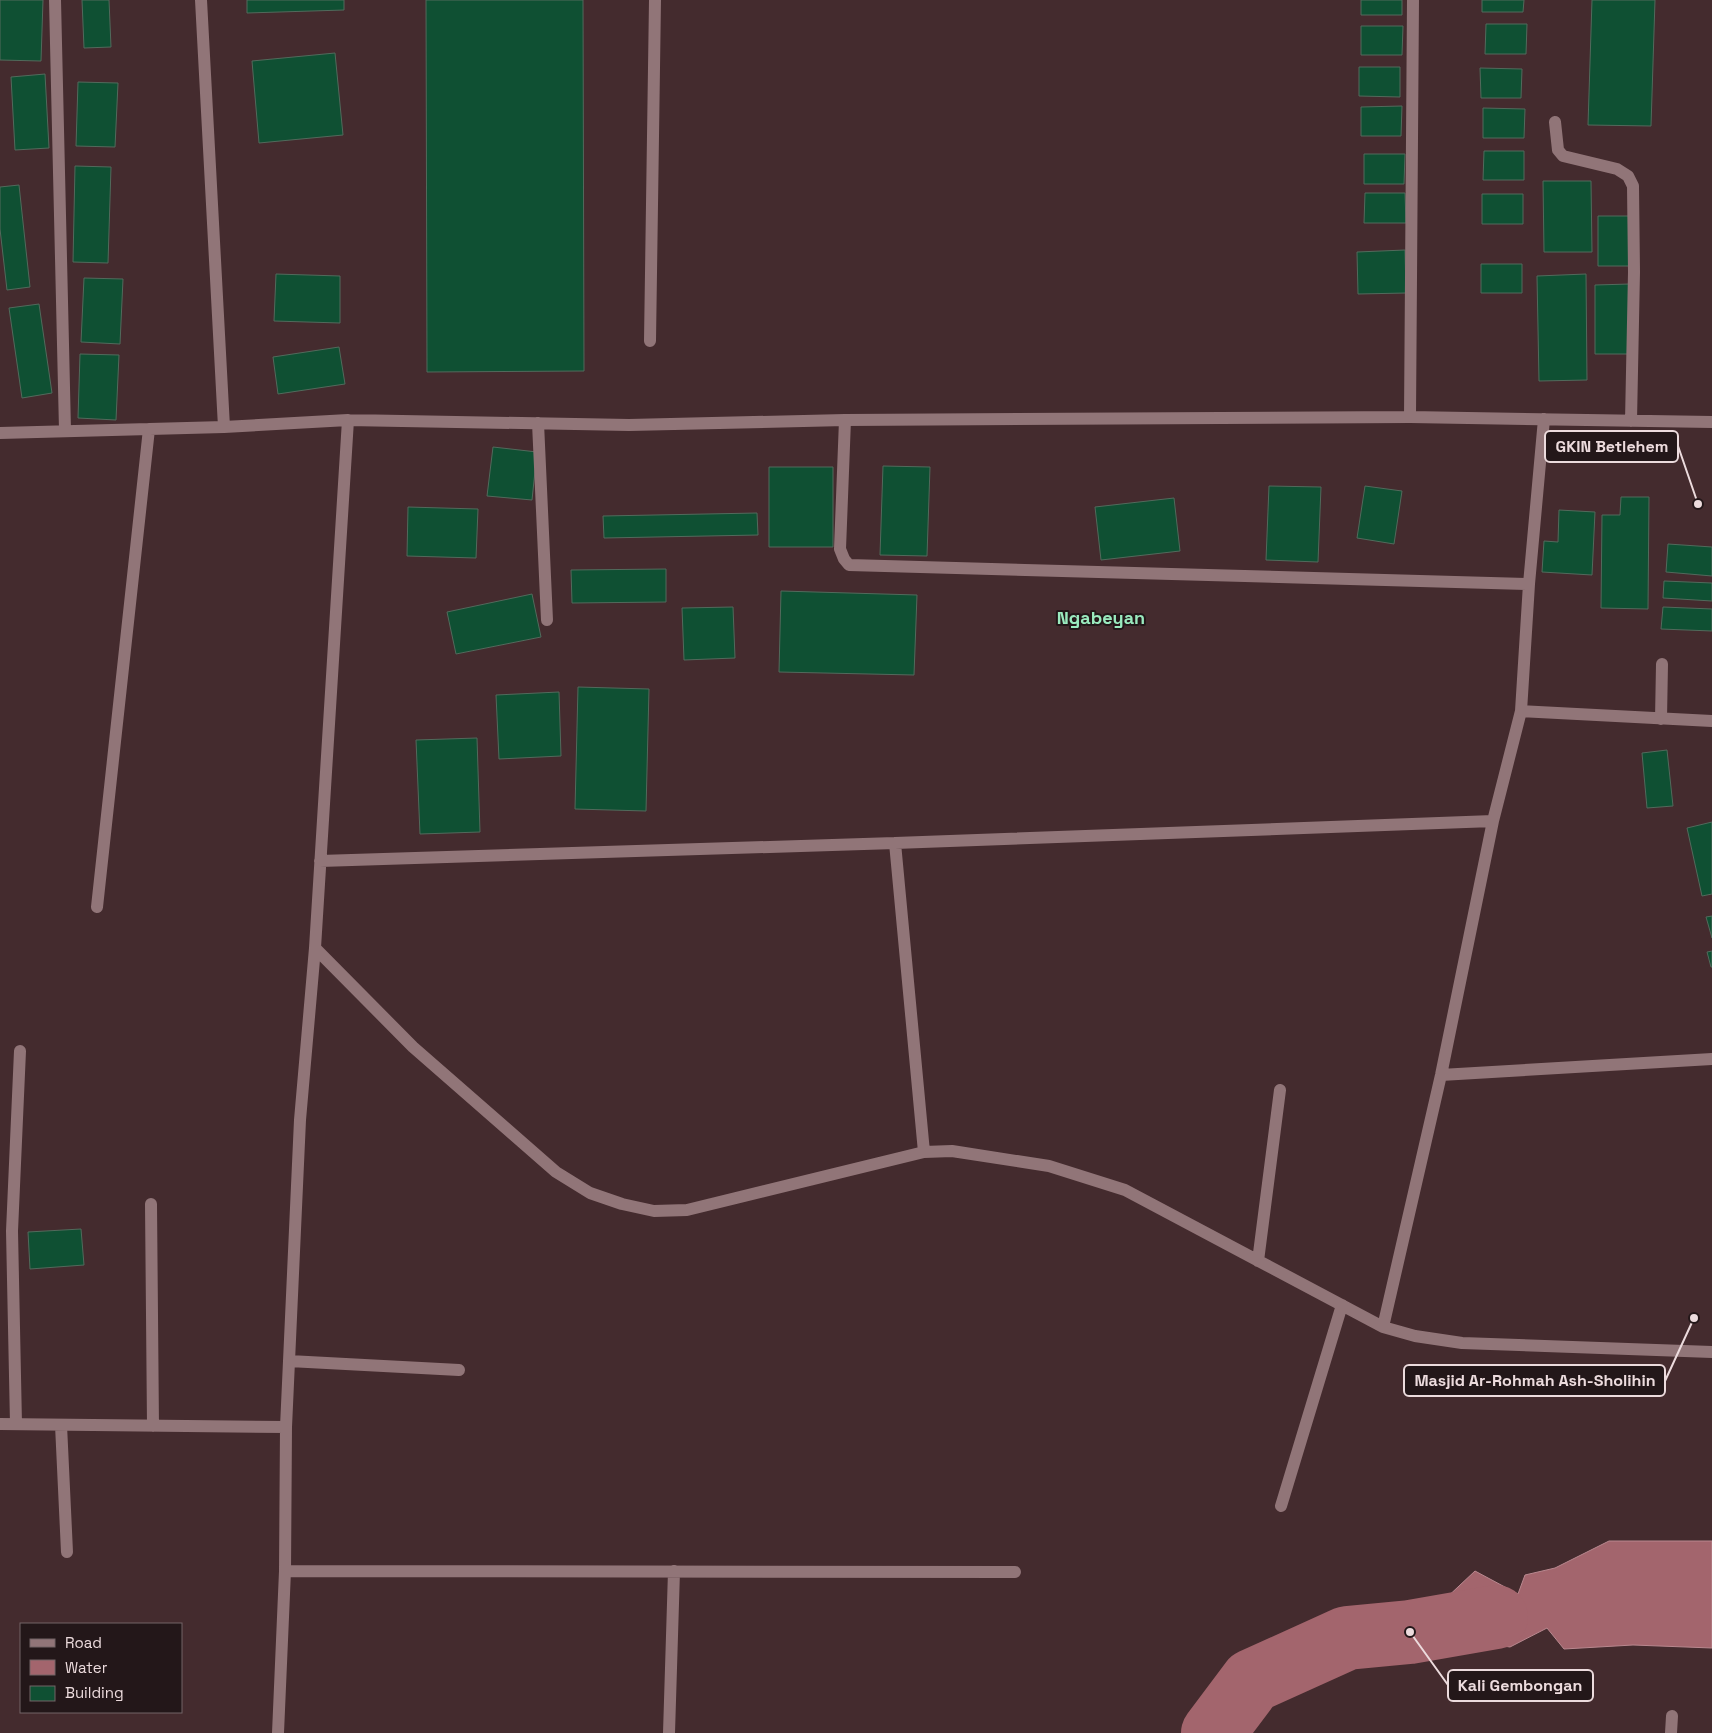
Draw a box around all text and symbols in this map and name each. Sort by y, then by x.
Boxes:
callout: GKIN Betlehem [1545,431,1678,462]
text: GKIN Betlehem [1556,436,1668,457]
district label: Ngabeyan [1057,606,1145,629]
callout: Masjid Ar-Rohmah Ash-Sholihin [1404,1365,1665,1396]
text: Masjid Ar-Rohmah Ash-Sholihin [1414,1370,1656,1391]
legend [20,1623,182,1713]
text: Road [65,1633,102,1652]
text: Water [65,1658,108,1677]
callout: Kali Gembongan [1448,1670,1593,1701]
text: Kali Gembongan [1458,1675,1582,1696]
text: Building [65,1683,124,1702]

